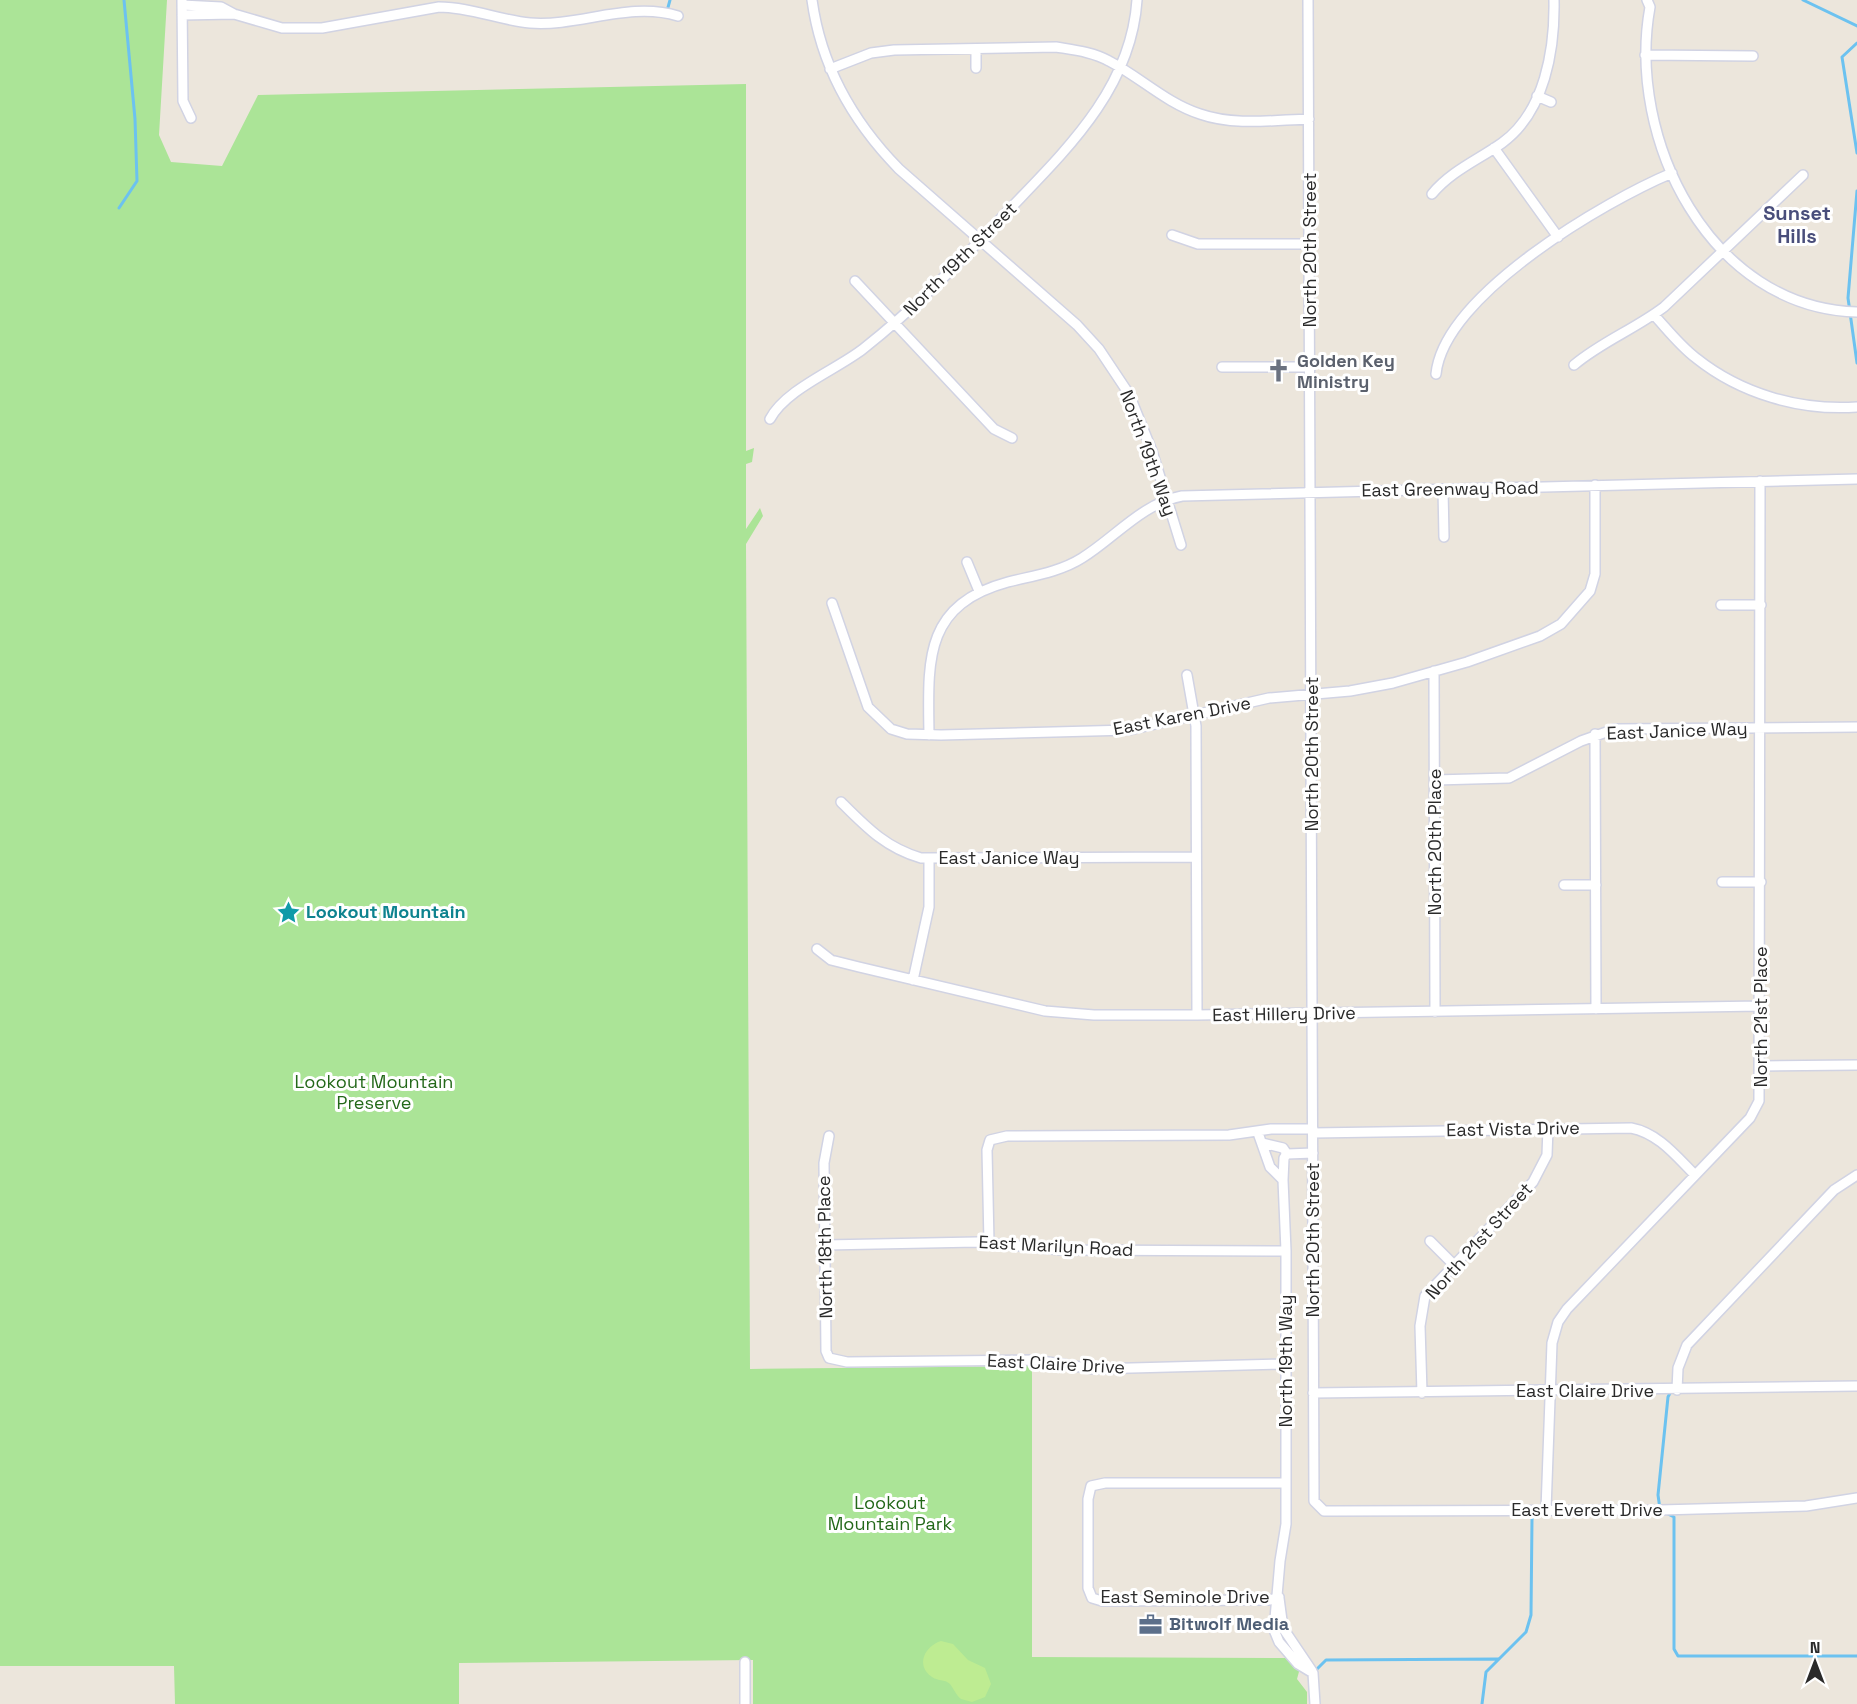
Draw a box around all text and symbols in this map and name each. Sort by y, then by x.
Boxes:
street label: North 20th Street [1298,172,1321,328]
street label: North 19th Street [898,197,1021,320]
district label: Sunset Hills [1763,200,1831,249]
place label: Golden Key Ministry [1297,349,1395,393]
church icon: Golden Key Ministry [1266,358,1292,384]
street label: North 19th Way [1115,386,1182,519]
street label: East Greenway Road [1361,475,1539,502]
street label: North 20th Street [1300,676,1323,832]
street label: East Karen Drive [1111,691,1253,740]
street label: East Janice Way [1606,717,1748,744]
street label: North 20th Place [1423,769,1446,915]
street label: East Janice Way [938,846,1080,869]
place icon: Lookout Mountain [275,899,301,925]
place label: Lookout Mountain [306,900,466,923]
street label: North 21st Place [1749,946,1772,1088]
street label: East Hillery Drive [1212,1001,1356,1026]
park label: Lookout Mountain Preserve [295,1070,453,1114]
street label: East Vista Drive [1446,1116,1580,1141]
street label: North 20th Street [1301,1162,1324,1318]
street label: North 18th Place [812,1175,837,1319]
street label: North 21st Street [1420,1177,1537,1304]
street label: East Marilyn Road [978,1230,1134,1261]
street label: North 19th Way [1274,1295,1297,1427]
street label: East Claire Drive [986,1348,1126,1379]
street label: East Claire Drive [1516,1379,1654,1402]
park label: Lookout Mountain Park [828,1491,953,1535]
street label: East Everett Drive [1511,1498,1663,1521]
street label: East Seminole Drive [1100,1585,1270,1608]
office icon: Bitwolf Media [1138,1611,1164,1637]
place label: Bitwolf Media [1169,1612,1290,1635]
north arrow [1785,1632,1845,1692]
text: N [1810,1637,1820,1658]

